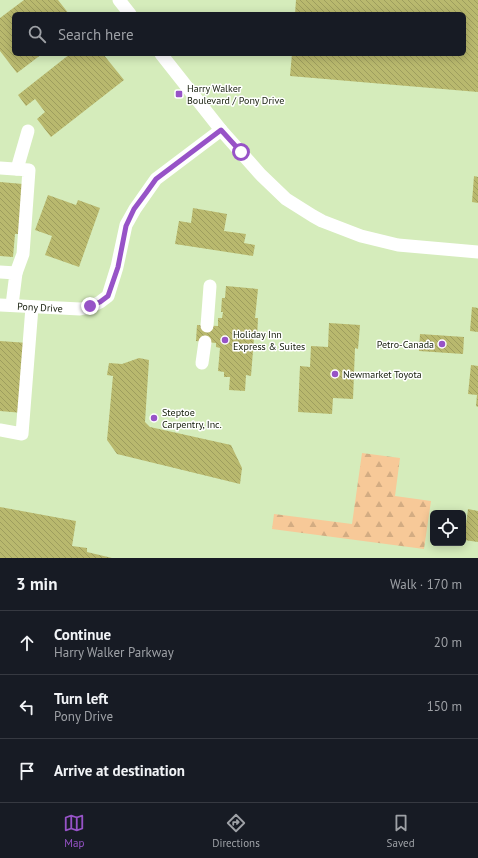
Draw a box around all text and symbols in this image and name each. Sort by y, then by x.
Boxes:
search box [12,12,466,56]
icon: search [26,23,48,45]
text: Search here [58,25,134,44]
place label: Harry Walker Boulevard / Pony Drive [187,82,284,107]
marker: Harry Walker Boulevard / Pony Drive [174,89,184,99]
route start [232,143,250,161]
route end [81,297,99,315]
street label: Pony Drive [17,300,63,315]
place label: Holiday Inn Express & Suites [233,328,305,353]
marker: Holiday Inn Express & Suites [220,335,230,345]
place label: Petro-Canada [377,338,434,351]
marker: Petro-Canada [437,339,447,349]
place label: Newmarket Toyota [343,368,422,381]
marker: Newmarket Toyota [330,369,340,379]
place label: Steptoe Carpentry, Inc. [162,406,222,431]
marker: Steptoe Carpentry, Inc. [149,413,159,423]
map controls [430,510,466,546]
button: locate [430,510,466,546]
text: 3 min [16,573,57,595]
text: Walk · 170 m [390,576,462,593]
text: Continue [54,625,111,644]
icon: ahead [16,632,38,654]
text: 20 m [434,634,462,651]
text: Harry Walker Parkway [54,644,174,661]
text: Turn left [54,689,108,708]
icon: left [16,696,38,718]
text: 150 m [427,698,462,715]
text: Pony Drive [54,708,113,725]
icon: arrive [16,760,38,782]
text: Arrive at destination [54,761,185,780]
tab: Map [63,812,85,850]
tab: Directions [212,812,260,850]
tab: Saved [387,812,415,850]

